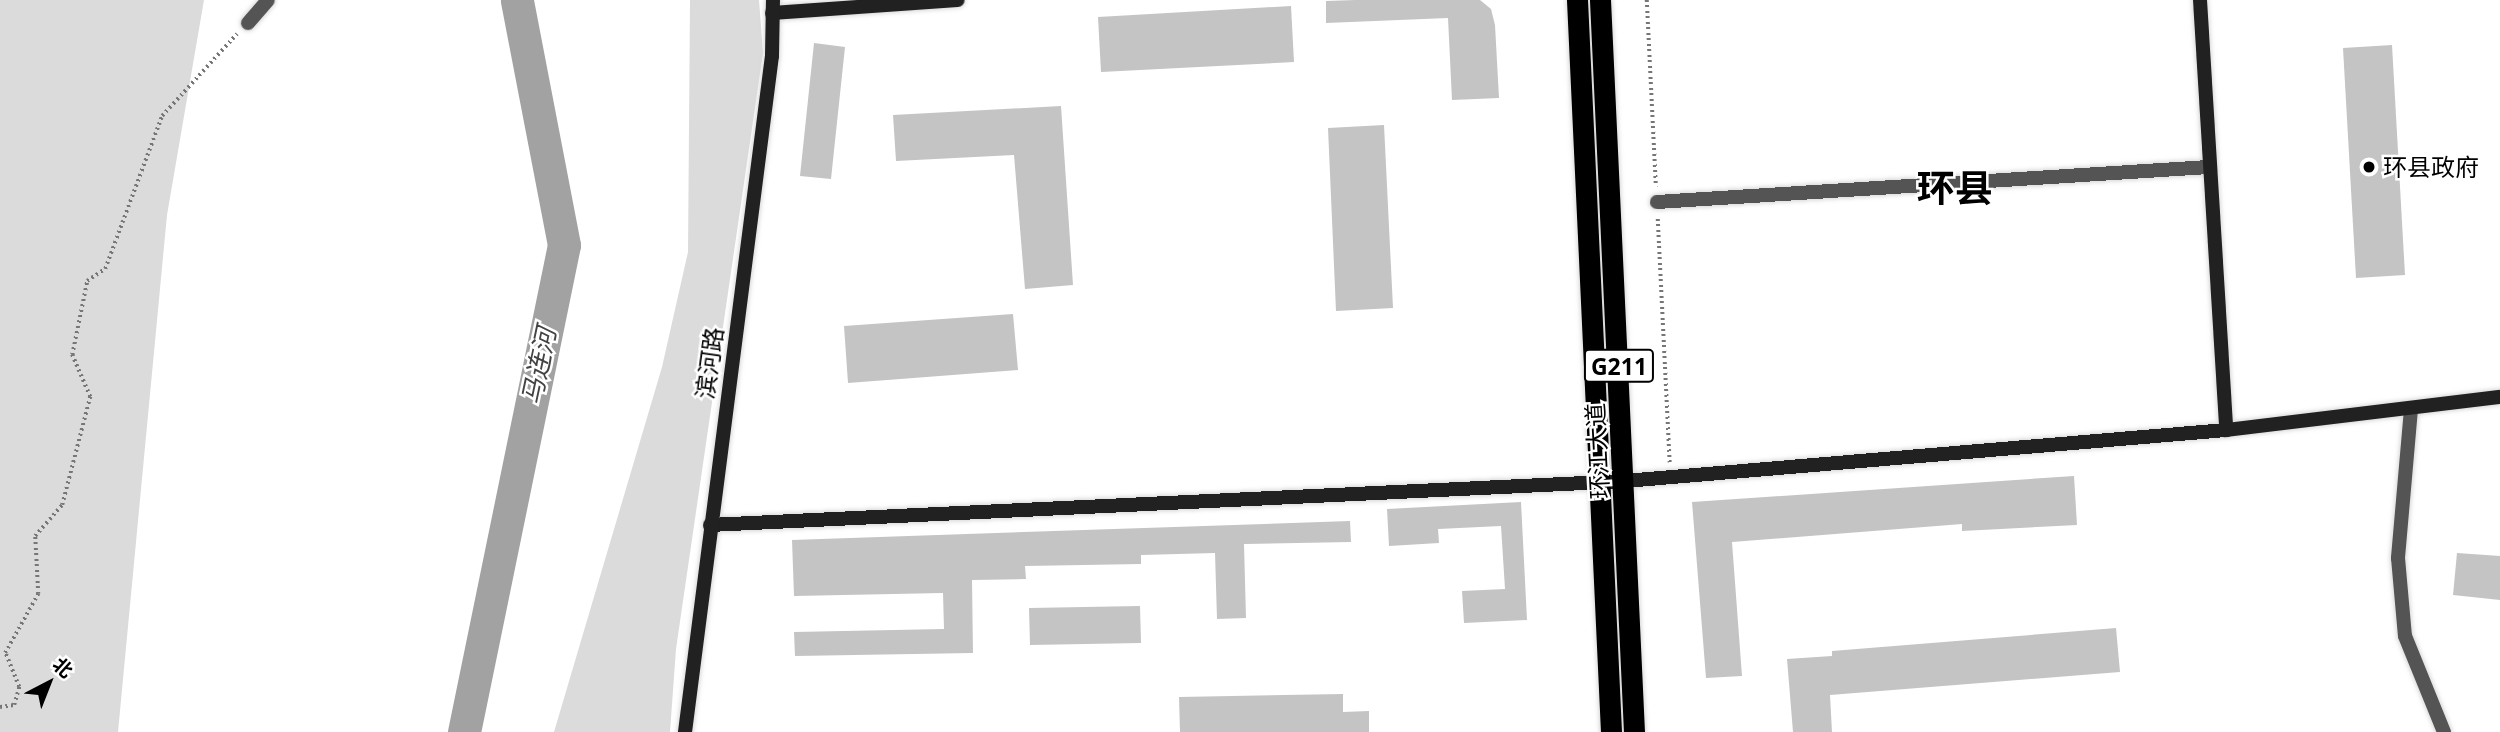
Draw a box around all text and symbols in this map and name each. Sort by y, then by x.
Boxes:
place label: 环县政府 [2383,153,2479,181]
marker: 环县政府 [2361,159,2377,175]
district label: 环县 [1917,165,1993,211]
water label: 马连河 [516,325,562,407]
street label: 滨河路 [690,325,728,401]
road number: G211 [1582,346,1656,386]
street label: 环江大道 [1580,402,1614,500]
north arrow [14,648,84,718]
text: 北 [47,651,79,683]

